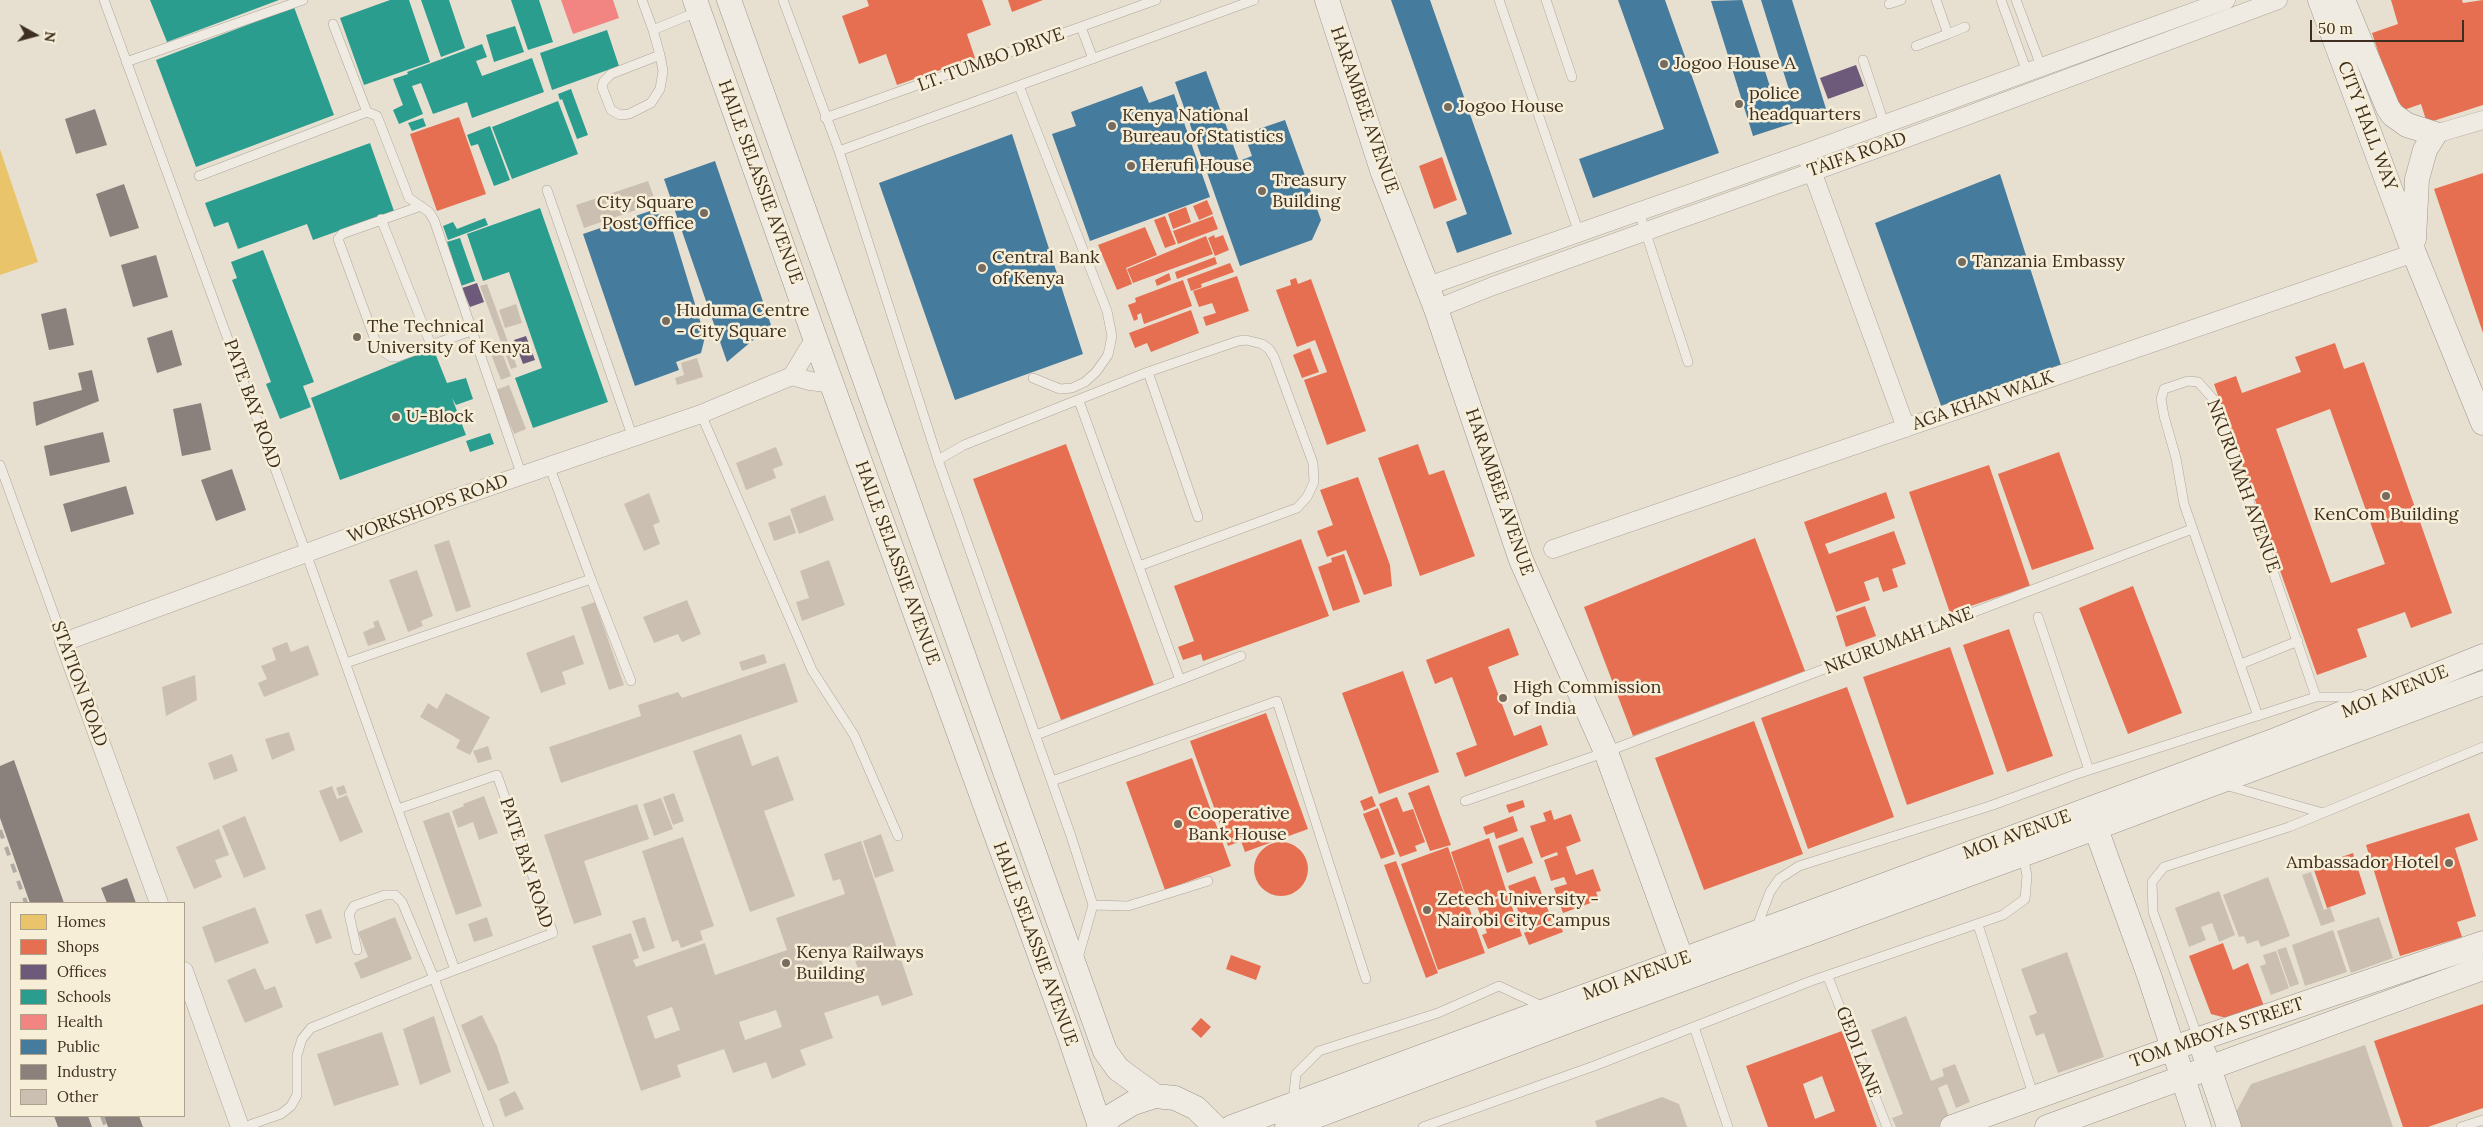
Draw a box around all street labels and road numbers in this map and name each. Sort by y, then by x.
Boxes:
street label: LT. TUMBO DRIVE [915,23,1067,97]
street label: HARAMBEE AVENUE [1325,24,1403,196]
street label: CITY HALL WAY [2332,58,2402,194]
street label: HAILE SELASSIE AVENUE [713,77,807,287]
street label: TAIFA ROAD [1805,128,1909,182]
street label: PATE BAY ROAD [219,336,285,472]
street label: AGA KHAN WALK [1910,367,2056,435]
street label: NKURUMAH AVENUE [2202,396,2284,576]
street label: HARAMBEE AVENUE [1460,406,1538,578]
street label: HAILE SELASSIE AVENUE [850,458,944,668]
street label: WORKSHOPS ROAD [345,470,511,548]
street label: NKURUMAH LANE [1822,603,1976,679]
street label: STATION ROAD [46,618,112,750]
street label: MOI AVENUE [2338,661,2452,723]
street label: PATE BAY ROAD [495,795,557,931]
street label: MOI AVENUE [1960,805,2074,865]
street label: HAILE SELASSIE AVENUE [988,839,1082,1049]
street label: MOI AVENUE [1580,946,1694,1006]
street label: TOM MBOYA STREET [2127,993,2307,1073]
street label: GEDI LANE [1831,1003,1885,1101]

